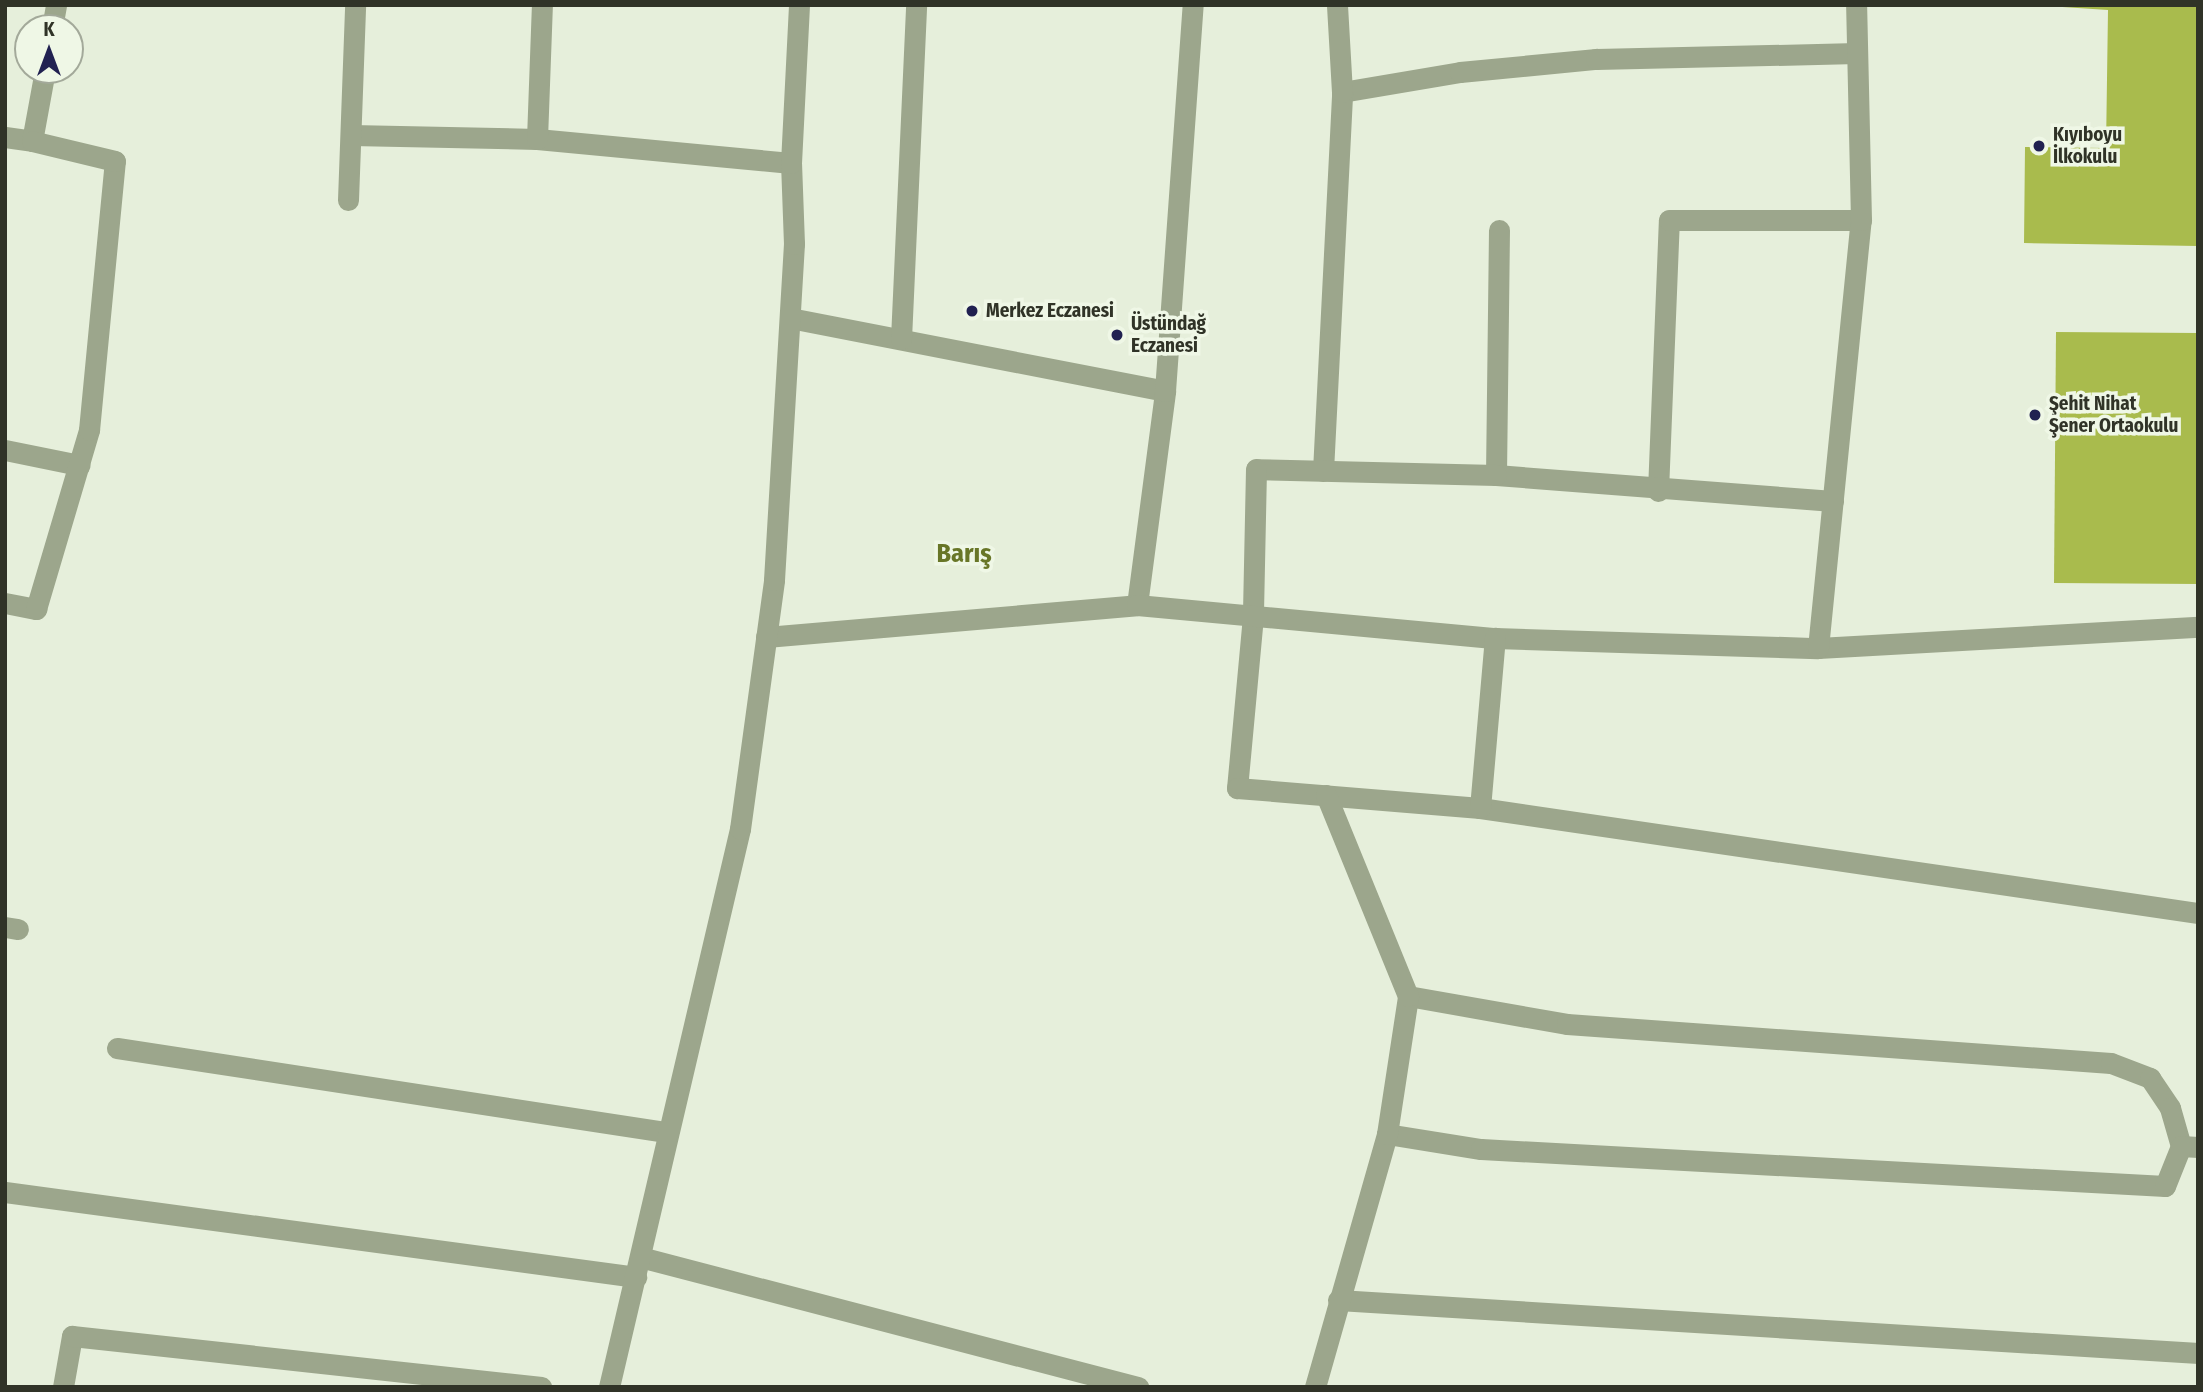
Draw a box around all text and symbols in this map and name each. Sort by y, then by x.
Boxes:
north arrow [14,14,84,84]
text: K [43,18,55,41]
place label: Kıyıboyu İlkokulu [2053,124,2122,168]
marker: Kıyıboyu İlkokulu [2031,138,2047,154]
place label: Merkez Eczanesi [986,300,1114,322]
marker: Merkez Eczanesi [964,303,980,319]
place label: Üstündağ Eczanesi [1131,313,1206,357]
marker: Üstündağ Eczanesi [1109,327,1125,343]
place label: Şehit Nihat Şener Ortaokulu [2049,393,2178,437]
marker: Şehit Nihat Şener Ortaokulu [2027,407,2043,423]
district label: Barış [936,538,992,570]

